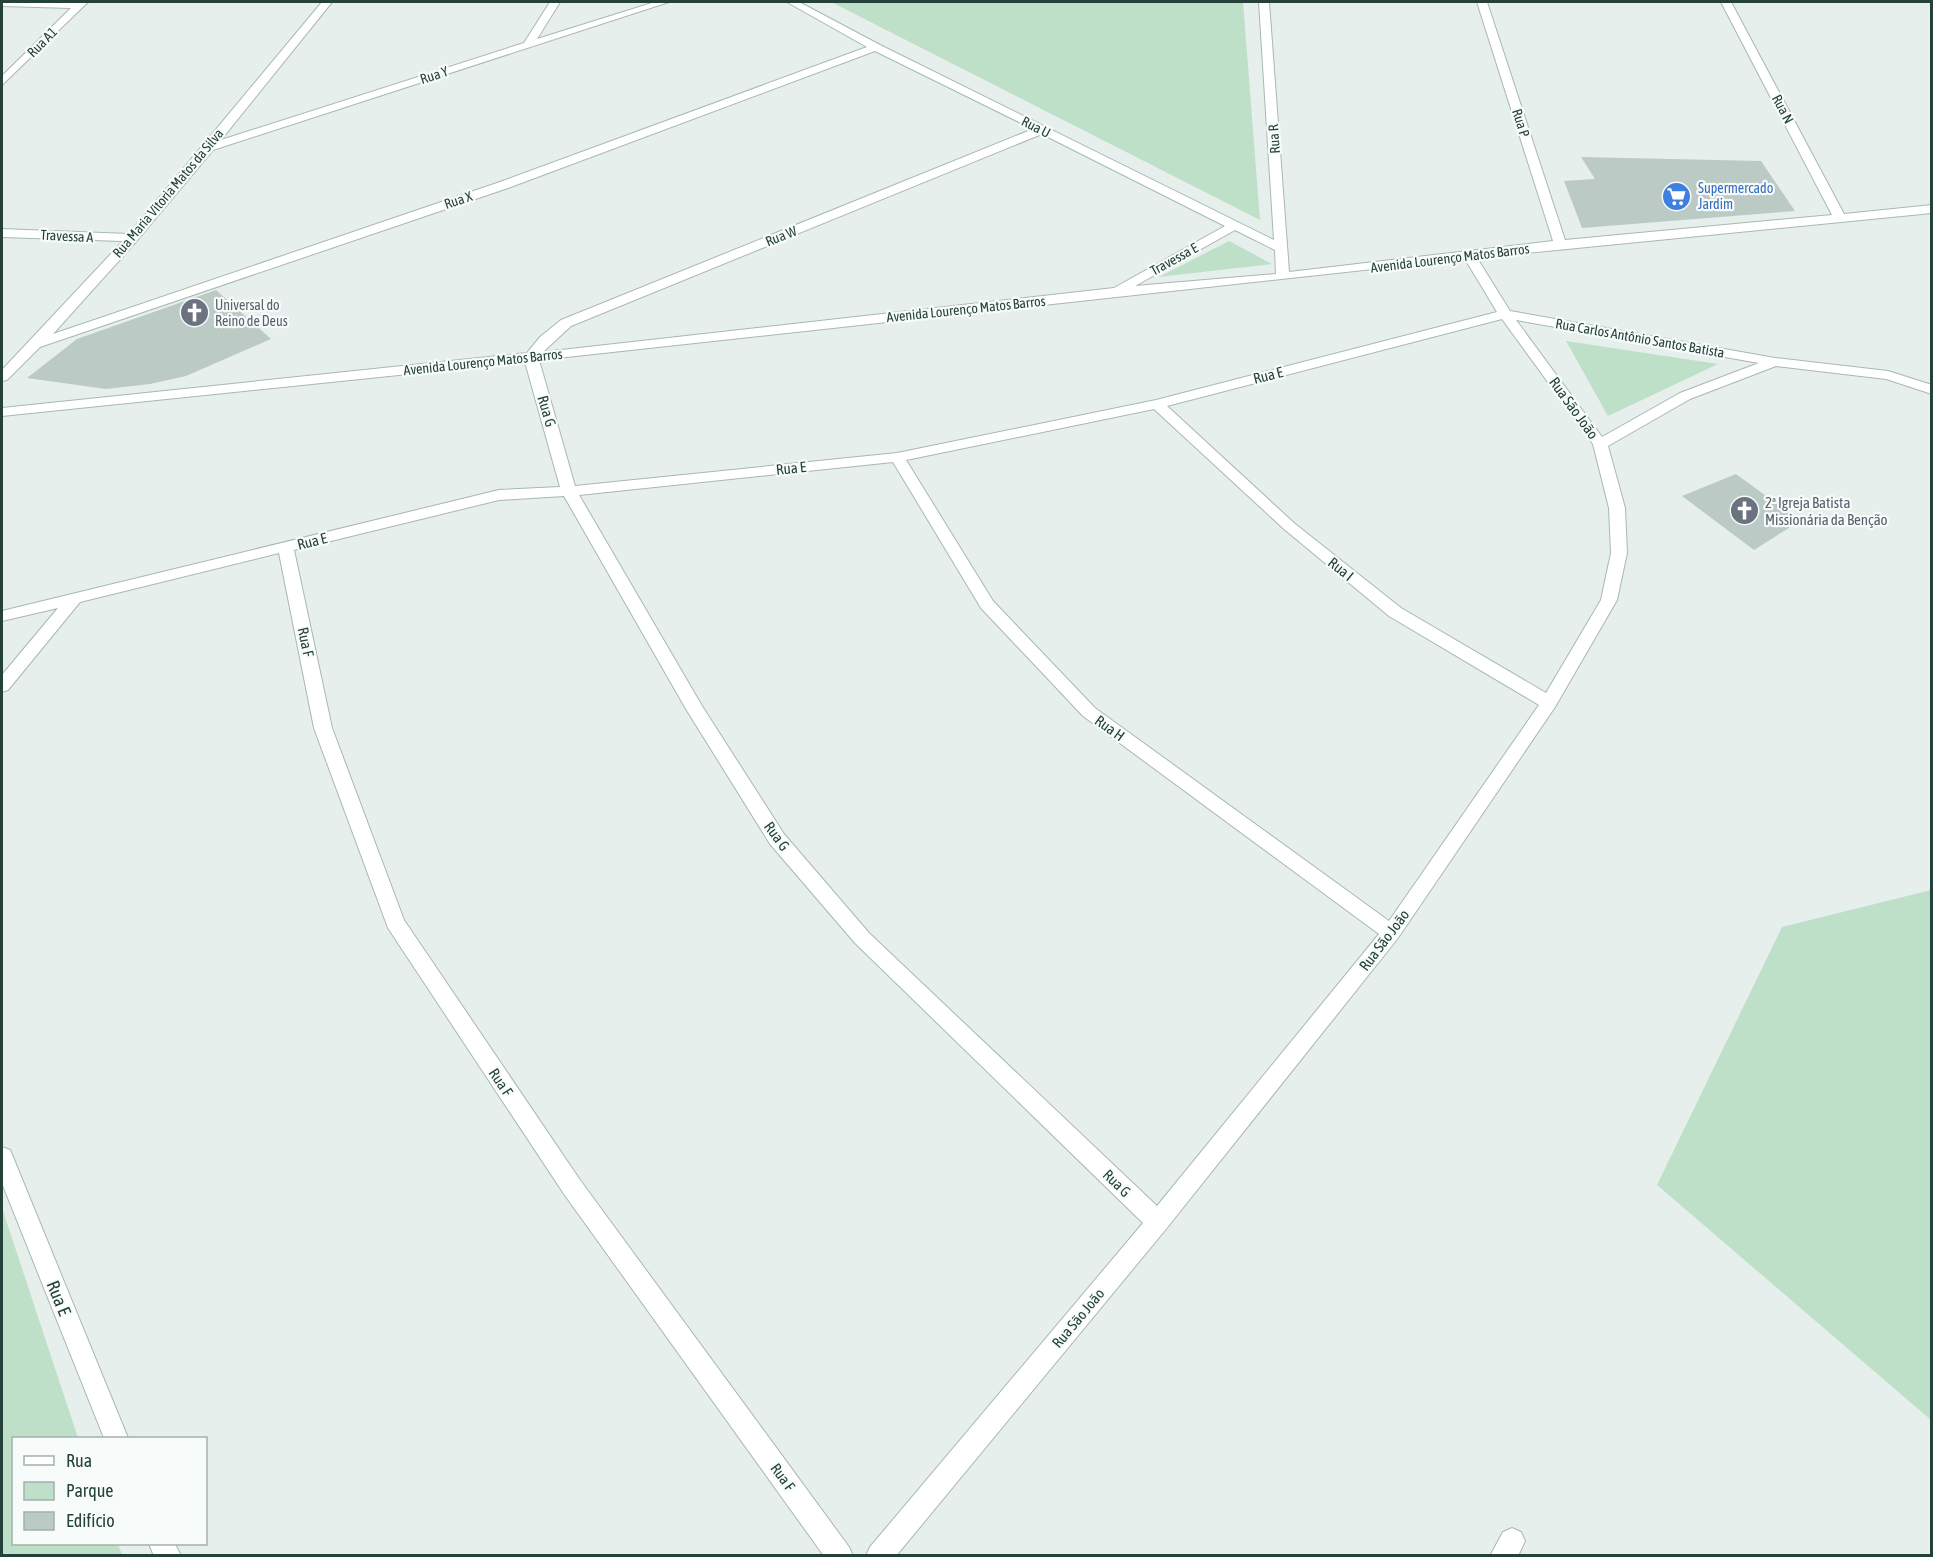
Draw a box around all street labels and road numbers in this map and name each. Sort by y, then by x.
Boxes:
street label: Rua A1 [24,24,60,60]
street label: Rua Y [418,63,451,87]
street label: Rua N [1769,92,1797,126]
street label: Rua P [1509,107,1533,139]
street label: Rua U [1019,113,1053,141]
street label: Rua R [1265,124,1283,154]
street label: Rua Maria Vitoria Matos da Silva [109,125,227,261]
street label: Rua X [442,188,475,212]
street label: Rua W [763,222,800,249]
street label: Travessa A [40,227,94,245]
street label: Travessa E [1147,239,1201,279]
street label: Avenida Lourenço Matos Barros [1370,240,1530,276]
street label: Avenida Lourenço Matos Barros [886,293,1046,325]
street label: Rua Carlos Antônio Santos Batista [1554,315,1726,361]
street label: Avenida Lourenço Matos Barros [403,346,563,378]
street label: Rua E [1251,363,1285,387]
street label: Rua São João [1546,374,1602,442]
street label: Rua G [534,393,560,429]
street label: Rua E [775,458,807,478]
street label: Rua E [295,529,329,553]
street label: Rua I [1325,554,1357,584]
street label: Rua F [295,626,317,658]
street label: Rua H [1092,712,1128,744]
street label: Rua G [761,818,793,854]
street label: Rua São João [1356,906,1412,974]
street label: Rua F [486,1065,516,1099]
street label: Rua G [1100,1166,1134,1200]
street label: Rua E [42,1277,76,1319]
street label: Rua São João [1048,1285,1108,1351]
street label: Rua F [767,1460,799,1494]

